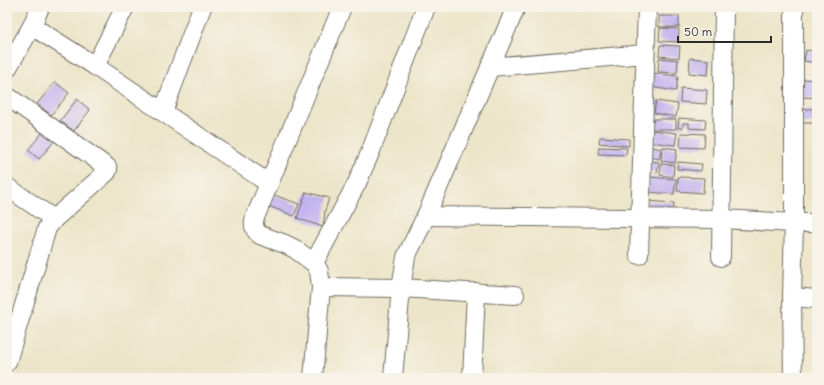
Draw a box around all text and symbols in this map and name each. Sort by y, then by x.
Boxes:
scale bar [678,18,771,44]
text: 50 m [684,24,713,39]

